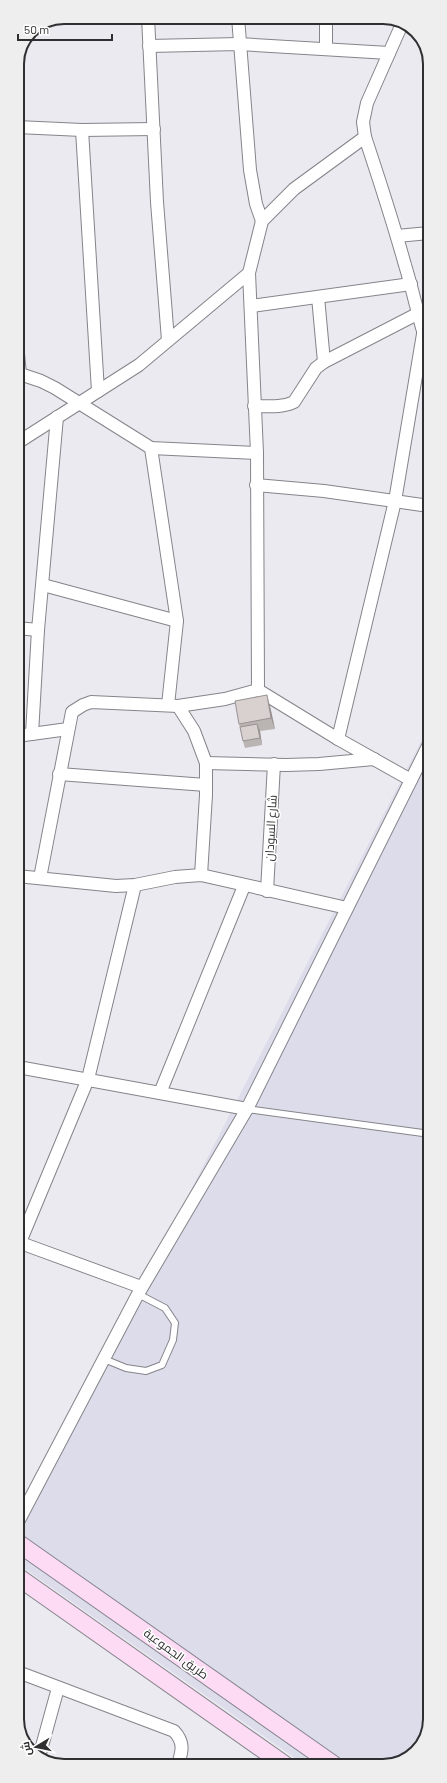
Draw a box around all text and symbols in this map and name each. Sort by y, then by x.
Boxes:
scale bar [18,16,112,42]
text: 50 m [24,22,49,36]
street label: شارع السودان [261,794,281,862]
street label: طريق الجموعية [141,1625,212,1682]
north arrow [16,1727,56,1767]
text: ش [18,1741,34,1757]

